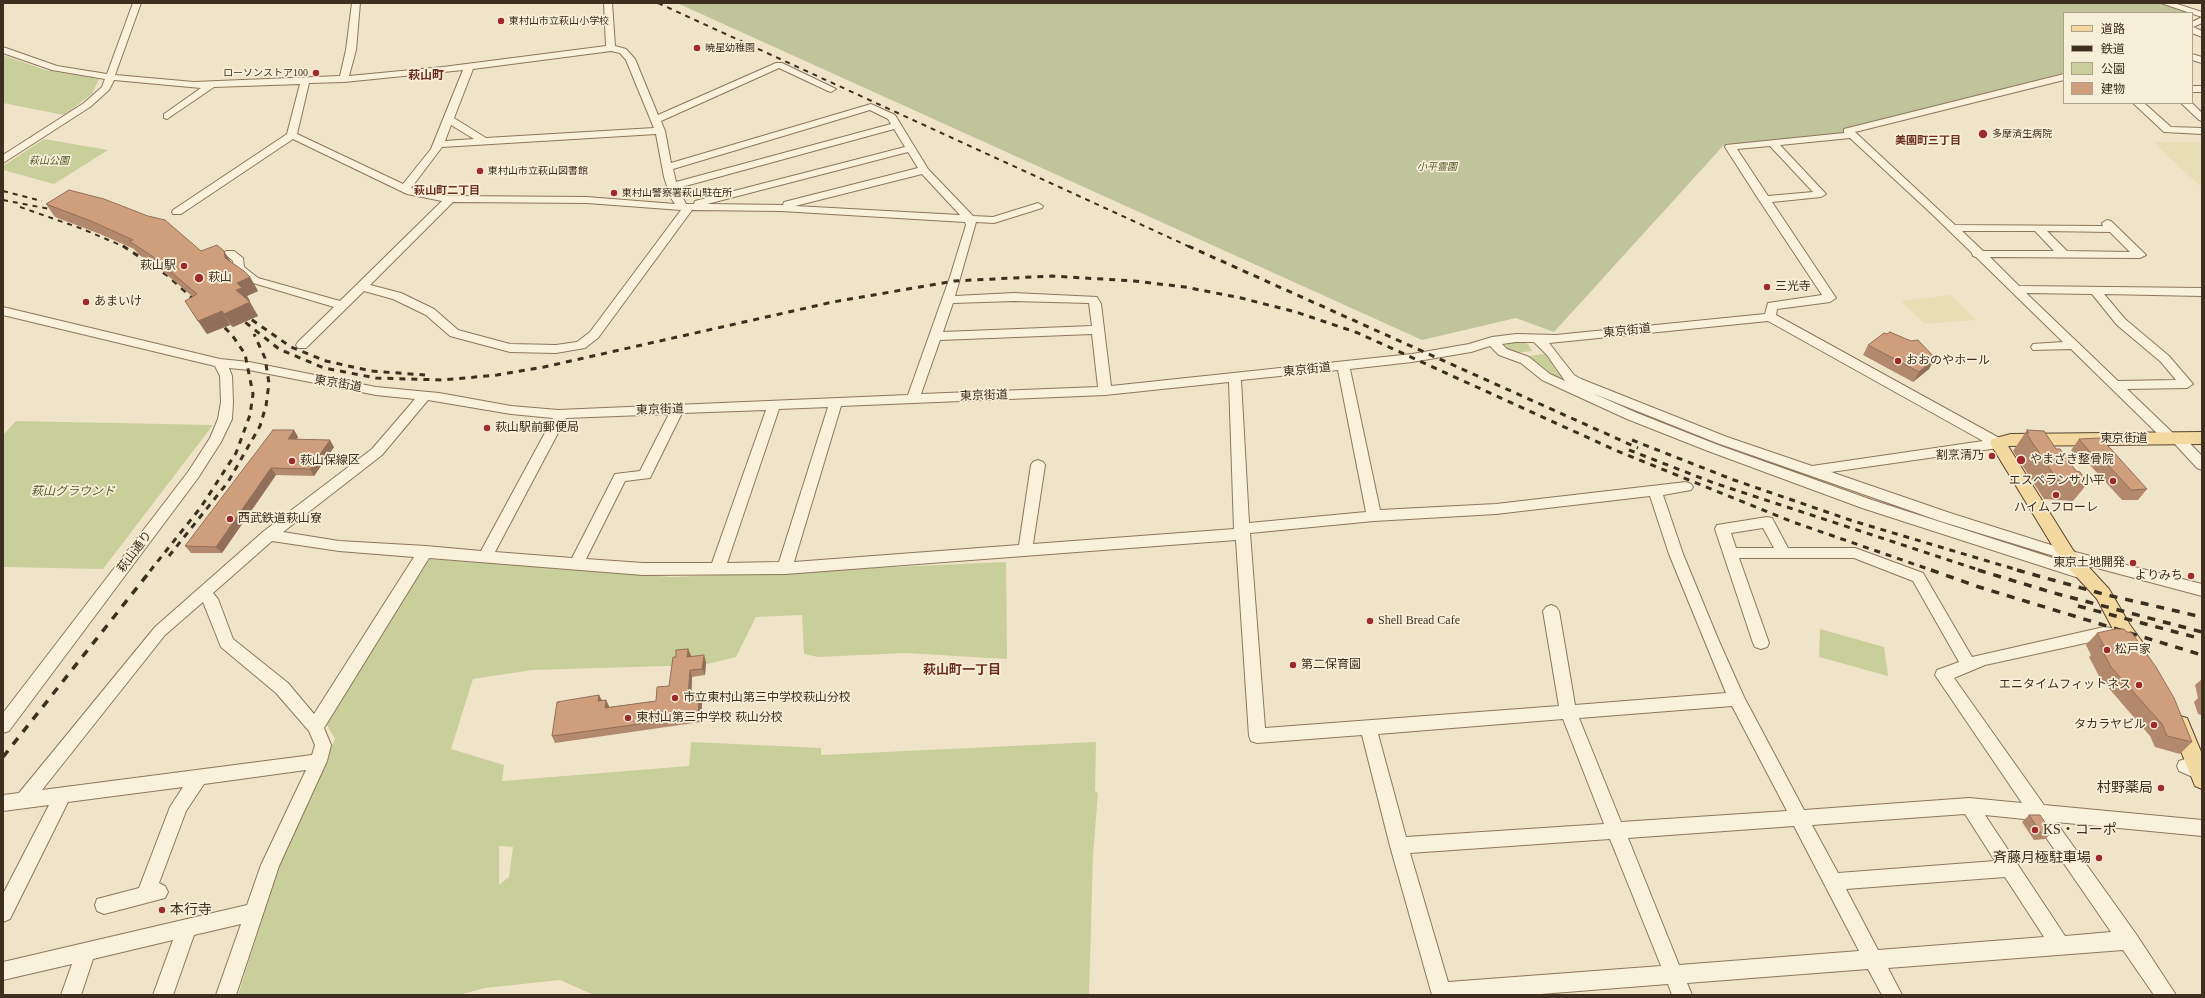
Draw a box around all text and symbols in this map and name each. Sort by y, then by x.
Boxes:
legend [2063,12,2193,104]
place label: 東村山市立萩山小学校 [509,15,609,27]
marker: 東村山市立萩山小学校 [496,16,506,26]
text: 道路 [2101,22,2125,36]
place label: 暁星幼稚園 [705,42,755,54]
text: 鉄道 [2101,42,2125,56]
marker: 暁星幼稚園 [692,43,702,53]
text: 公園 [2101,62,2125,76]
place label: ローソンストア100 [223,67,308,79]
marker: ローソンストア100 [311,68,321,78]
district label: 萩山町 [408,69,444,83]
text: 建物 [2101,82,2125,96]
marker: 多摩済生病院 [1977,128,1989,140]
place label: 多摩済生病院 [1992,128,2052,140]
district label: 美園町三丁目 [1895,134,1961,148]
park label: 萩山公園 [29,155,69,167]
park label: 小平霊園 [1417,161,1457,173]
place label: 東村山市立萩山図書館 [488,165,588,177]
marker: 東村山市立萩山図書館 [475,166,485,176]
district label: 萩山町二丁目 [414,184,480,198]
place label: 東村山警察署萩山駐在所 [622,187,732,199]
marker: 東村山警察署萩山駐在所 [609,188,619,198]
place label: 萩山駅 [140,259,176,273]
marker: 萩山駅 [179,261,189,271]
place label: 萩山 [208,271,232,285]
marker: 萩山 [193,272,205,284]
place label: 三光寺 [1775,280,1811,294]
marker: 三光寺 [1762,282,1772,292]
place label: あまいけ [94,295,142,309]
marker: あまいけ [81,297,91,307]
street label: 東京街道 [1602,321,1652,341]
place label: おおのやホール [1906,354,1990,368]
marker: おおのやホール [1893,356,1903,366]
street label: 東京街道 [1282,360,1332,380]
street label: 東京街道 [313,373,363,395]
street label: 東京街道 [960,388,1008,404]
street label: 東京街道 [636,402,684,418]
place label: 萩山駅前郵便局 [495,421,579,435]
marker: 萩山駅前郵便局 [482,423,492,433]
street label: 東京街道 [2100,432,2148,446]
place label: 割烹清乃 [1936,449,1984,463]
marker: 割烹清乃 [1987,451,1997,461]
place label: やまざき整骨院 [2030,453,2114,467]
place label: 萩山保線区 [300,454,360,468]
marker: やまざき整骨院 [2015,454,2027,466]
marker: 萩山保線区 [287,456,297,466]
place label: エスペランサ小平 [2009,474,2105,488]
marker: エスペランサ小平 [2108,476,2118,486]
park label: 萩山グラウンド [31,485,115,499]
marker: ハイムフローレ [2051,490,2061,500]
place label: ハイムフローレ [2014,501,2098,515]
place label: 西武鉄道萩山寮 [238,512,322,526]
marker: 西武鉄道萩山寮 [225,514,235,524]
street label: 萩山通り [115,528,155,576]
place label: 東京土地開発 [2053,556,2125,570]
marker: 東京土地開発 [2128,558,2138,568]
place label: よりみち [2135,569,2183,583]
marker: よりみち [2186,571,2196,581]
place label: Shell Bread Cafe [1378,614,1460,628]
marker: Shell Bread Cafe [1365,616,1375,626]
place label: 松戸家 [2115,643,2151,657]
marker: 松戸家 [2102,645,2112,655]
place label: 第二保育園 [1301,658,1361,672]
marker: 第二保育園 [1288,660,1298,670]
district label: 萩山町一丁目 [923,663,1001,679]
place label: エニタイムフィットネス [1999,678,2131,692]
marker: エニタイムフィットネス [2134,680,2144,690]
place label: 市立東村山第三中学校萩山分校 [683,691,851,705]
marker: 市立東村山第三中学校萩山分校 [670,693,680,703]
place label: 東村山第三中学校 萩山分校 [636,711,783,725]
marker: 東村山第三中学校 萩山分校 [623,713,633,723]
place label: タカラヤビル [2074,718,2146,732]
marker: タカラヤビル [2149,720,2159,730]
place label: 村野薬局 [2097,780,2153,796]
marker: 村野薬局 [2156,783,2166,793]
place label: KS・コーポ [2043,822,2117,838]
marker: KS・コーポ [2030,825,2040,835]
place label: 斉藤月極駐車場 [1993,850,2091,866]
marker: 斉藤月極駐車場 [2094,853,2104,863]
place label: 本行寺 [170,902,212,918]
marker: 本行寺 [157,905,167,915]

